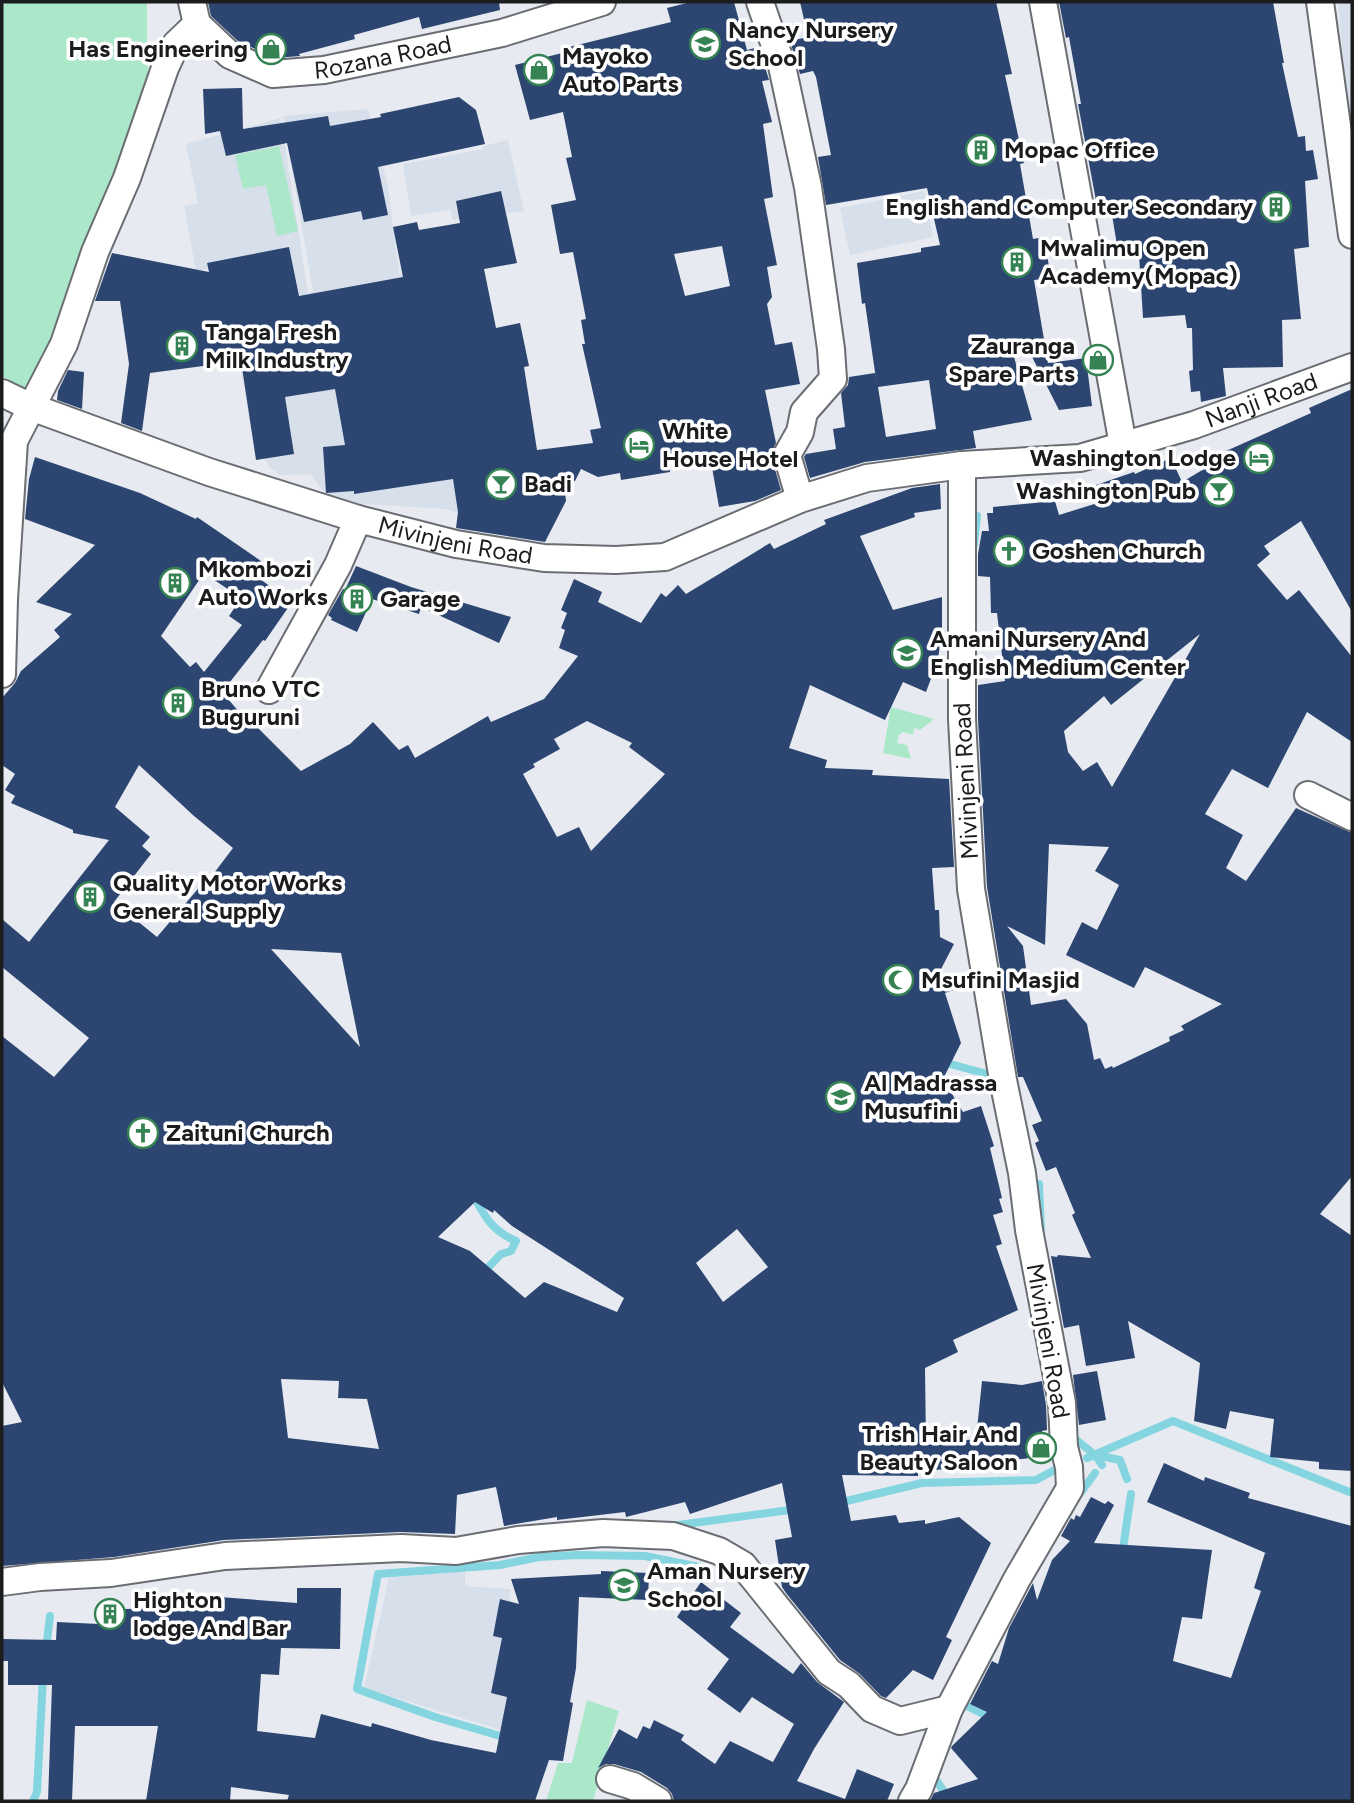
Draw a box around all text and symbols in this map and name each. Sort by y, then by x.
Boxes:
place label: Nancy Nursery School [728,15,894,72]
school or university icon: Nancy Nursery School [688,27,722,61]
street label: Rozana Road [313,29,454,85]
shop icon: Has Engineering [254,32,288,66]
place label: Has Engineering [68,34,248,63]
place label: Mayoko Auto Parts [562,41,679,98]
shop icon: Mayoko Auto Parts [522,53,556,87]
building icon: Mopac Office [964,133,998,167]
place label: Mopac Office [1004,135,1155,164]
building icon: English and Computer Secondary [1259,190,1293,224]
place label: English and Computer Secondary [885,192,1253,221]
place label: Mwalimu Open Academy(Mopac) [1040,233,1238,290]
building icon: Mwalimu Open Academy(Mopac) [1000,245,1034,279]
place label: Tanga Fresh Milk Industry [205,317,349,374]
building icon: Tanga Fresh Milk Industry [165,329,199,363]
place label: Zauranga Spare Parts [948,331,1075,388]
shop icon: Zauranga Spare Parts [1081,343,1115,377]
street label: Nanji Road [1201,366,1321,434]
place label: White House Hotel [662,416,798,473]
hotel icon: White House Hotel [622,428,656,462]
hotel icon: Washington Lodge [1242,441,1276,475]
place label: Washington Lodge [1030,443,1236,472]
bar icon: Badi [484,467,518,501]
place label: Badi [524,469,572,498]
bar icon: Washington Pub [1202,474,1236,508]
place label: Washington Pub [1016,476,1196,505]
street label: Mivinjeni Road [375,510,535,570]
church icon: Goshen Church [992,534,1026,568]
place label: Goshen Church [1032,536,1202,565]
place label: Mkombozi Auto Works [198,554,328,611]
building icon: Mkombozi Auto Works [158,566,192,600]
building icon: Garage [340,582,374,616]
place label: Garage [380,584,460,613]
place label: Amani Nursery And English Medium Center [930,624,1186,681]
school or university icon: Amani Nursery And English Medium Center [890,636,924,670]
place label: Bruno VTC Buguruni [201,674,320,731]
building icon: Bruno VTC Buguruni [161,686,195,720]
street label: Mivinjeni Road [947,702,984,860]
place label: Quality Motor Works General Supply [113,868,342,925]
building icon: Quality Motor Works General Supply [73,880,107,914]
mosque icon: Msufini Masjid [881,963,915,997]
place label: Msufini Masjid [921,965,1080,994]
place label: Al Madrassa Musufini [864,1068,997,1125]
school or university icon: Al Madrassa Musufini [824,1080,858,1114]
church icon: Zaituni Church [126,1116,160,1150]
place label: Zaituni Church [166,1118,330,1147]
street label: Mivinjeni Road [1021,1261,1076,1421]
place label: Trish Hair And Beauty Saloon [860,1419,1018,1476]
shop icon: Trish Hair And Beauty Saloon [1024,1431,1058,1465]
place label: Aman Nursery School [647,1556,806,1613]
school or university icon: Aman Nursery School [607,1568,641,1602]
place label: Highton lodge And Bar [133,1585,288,1642]
building icon: Highton lodge And Bar [93,1597,127,1631]

